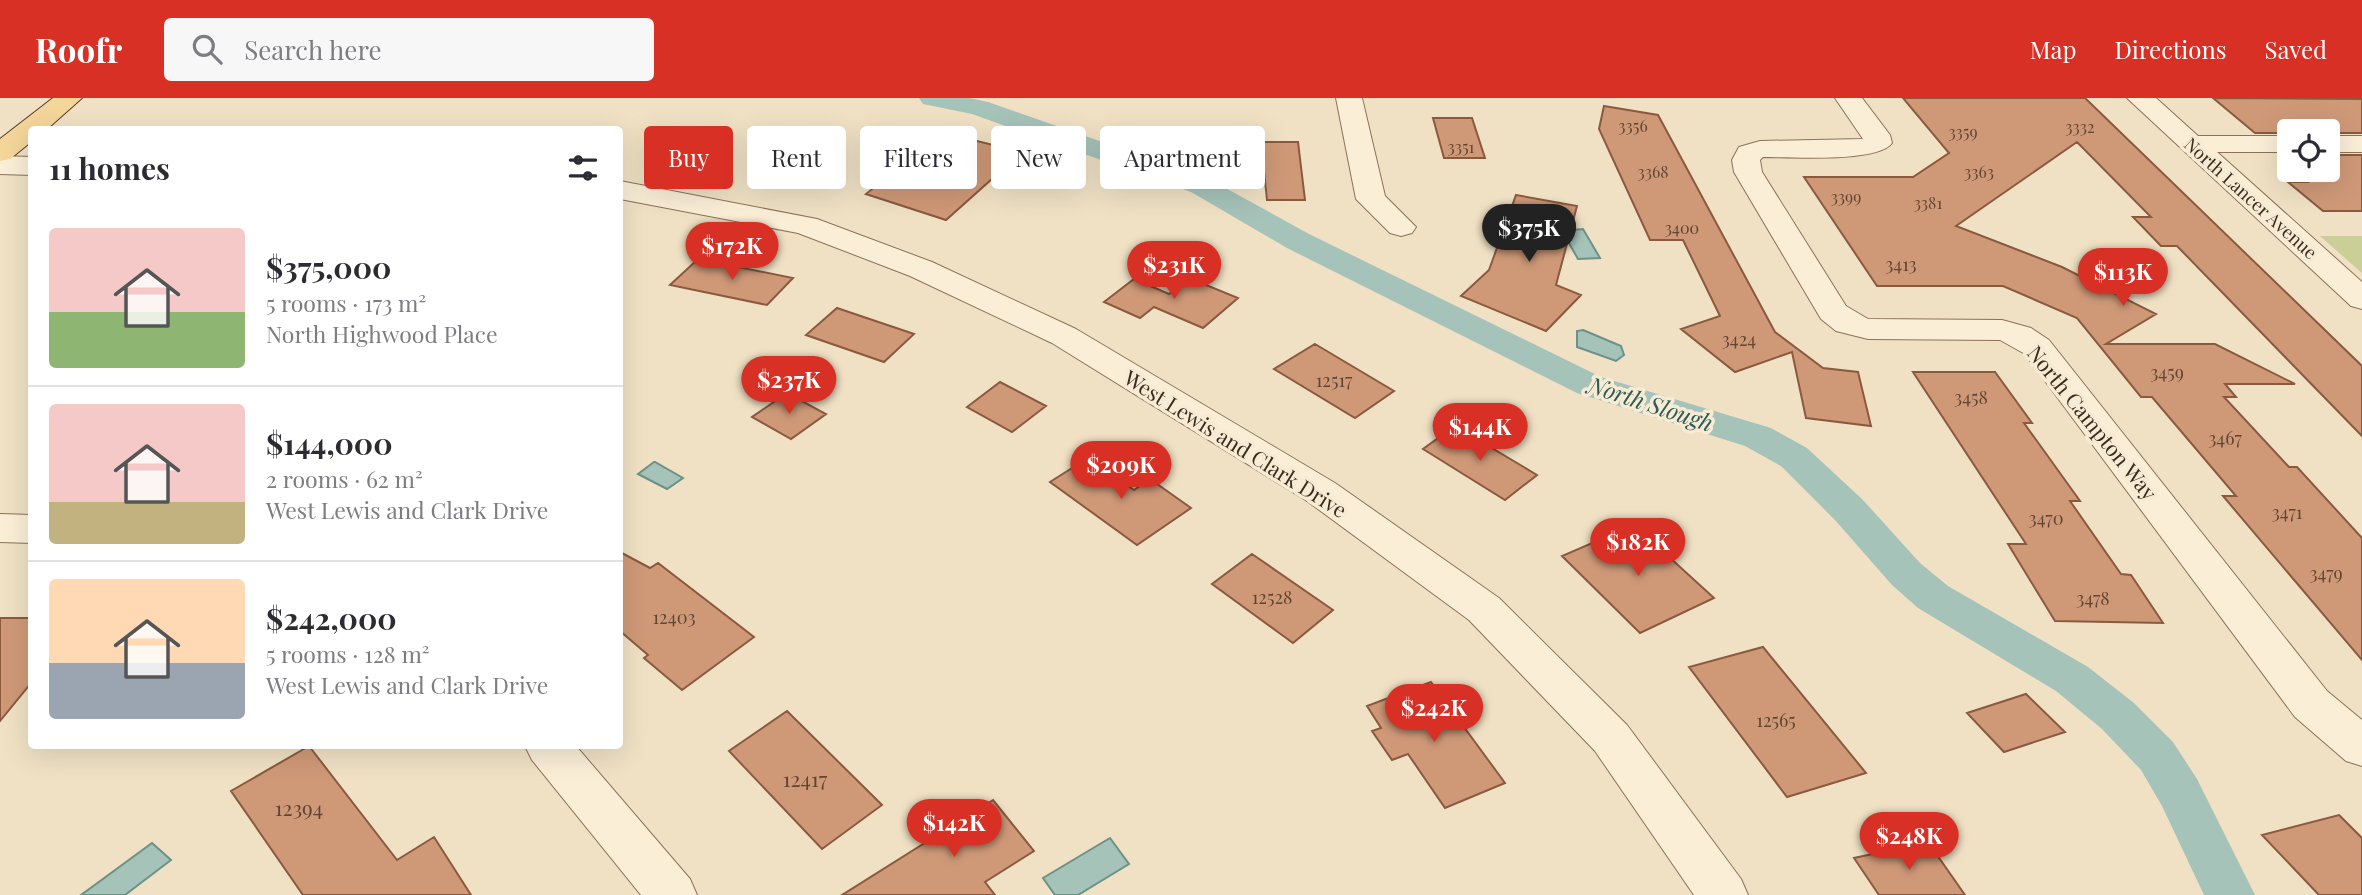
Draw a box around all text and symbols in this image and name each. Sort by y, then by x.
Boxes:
search box [164,18,654,81]
text: Roofr [35,27,122,71]
icon: search [188,30,226,68]
text: Search here [244,32,382,67]
text: Map [2030,33,2076,65]
text: Directions [2114,33,2227,65]
text: Saved [2265,33,2327,65]
house number: 3356 [1618,115,1648,136]
house number: 3332 [2065,116,2095,137]
map controls [2277,119,2340,182]
button: locate [2277,119,2340,182]
house number: 3359 [1948,121,1978,142]
chip: Buy [644,126,733,189]
chip: Rent [747,126,846,189]
chip: Filters [860,126,977,189]
chip: New [991,126,1086,189]
chip: Apartment [1100,126,1265,189]
street label: North Lancer Avenue [2180,132,2322,264]
house number: 3351 [1448,136,1475,157]
text: 11 homes [49,148,170,188]
icon: filters [564,149,602,187]
house number: 3368 [1637,161,1669,182]
house number: 3363 [1964,161,1994,182]
house number: 3399 [1831,186,1861,207]
house number: 3381 [1914,192,1942,213]
pin: $375K [1480,204,1578,264]
text: $375K [1498,211,1560,242]
house number: 3400 [1665,217,1699,238]
pin: $172K [683,222,781,282]
text: $172K [702,229,762,260]
pin: $231K [1125,242,1223,301]
text: $375,000 [266,247,391,287]
text: $231K [1143,248,1205,279]
pin: $113K [2074,248,2172,308]
house number: 3413 [1885,252,1917,276]
text: $113K [2094,255,2152,286]
icon: home [105,256,189,340]
text: 5 rooms · 173 m² [266,287,426,318]
text: North Highwood Place [266,318,498,349]
house number: 3424 [1722,327,1756,351]
street label: North Campton Way [2022,339,2164,505]
pin: $237K [740,356,838,416]
house number: 3459 [2150,360,2184,384]
street label: West Lewis and Clark Drive [1118,362,1353,523]
text: $237K [757,363,821,394]
house number: 12517 [1316,368,1353,392]
water label: North Slough [1583,368,1717,438]
house number: 3458 [1954,385,1988,409]
pin: $144K [1431,404,1529,463]
text: $144K [1449,410,1511,441]
text: $144,000 [266,423,393,463]
house number: 3467 [2208,426,2243,450]
icon: home [105,432,189,516]
pin: $209K [1072,442,1170,501]
text: $209K [1086,448,1156,479]
text: 2 rooms · 62 m² [266,463,423,494]
text: West Lewis and Clark Drive [266,494,548,525]
house number: 3471 [2272,500,2303,524]
house number: 3470 [2029,506,2063,530]
pin: $182K [1589,518,1687,578]
text: $182K [1606,525,1670,556]
house number: 3479 [2309,561,2343,585]
house number: 12528 [1252,585,1292,609]
house number: 3478 [2076,586,2110,610]
text: $242,000 [266,598,397,638]
house number: 12403 [652,605,696,629]
icon: home [105,607,189,691]
text: 5 rooms · 128 m² [266,638,430,669]
text: West Lewis and Clark Drive [266,669,548,700]
pin: $242K [1385,684,1483,744]
text: $242K [1401,691,1467,722]
house number: 12565 [1756,708,1796,732]
house number: 12417 [783,764,828,792]
house number: 12394 [275,793,323,821]
pin: $142K [905,800,1003,859]
text: $142K [923,806,985,837]
pin: $248K [1860,812,1958,872]
text: $248K [1876,819,1942,850]

